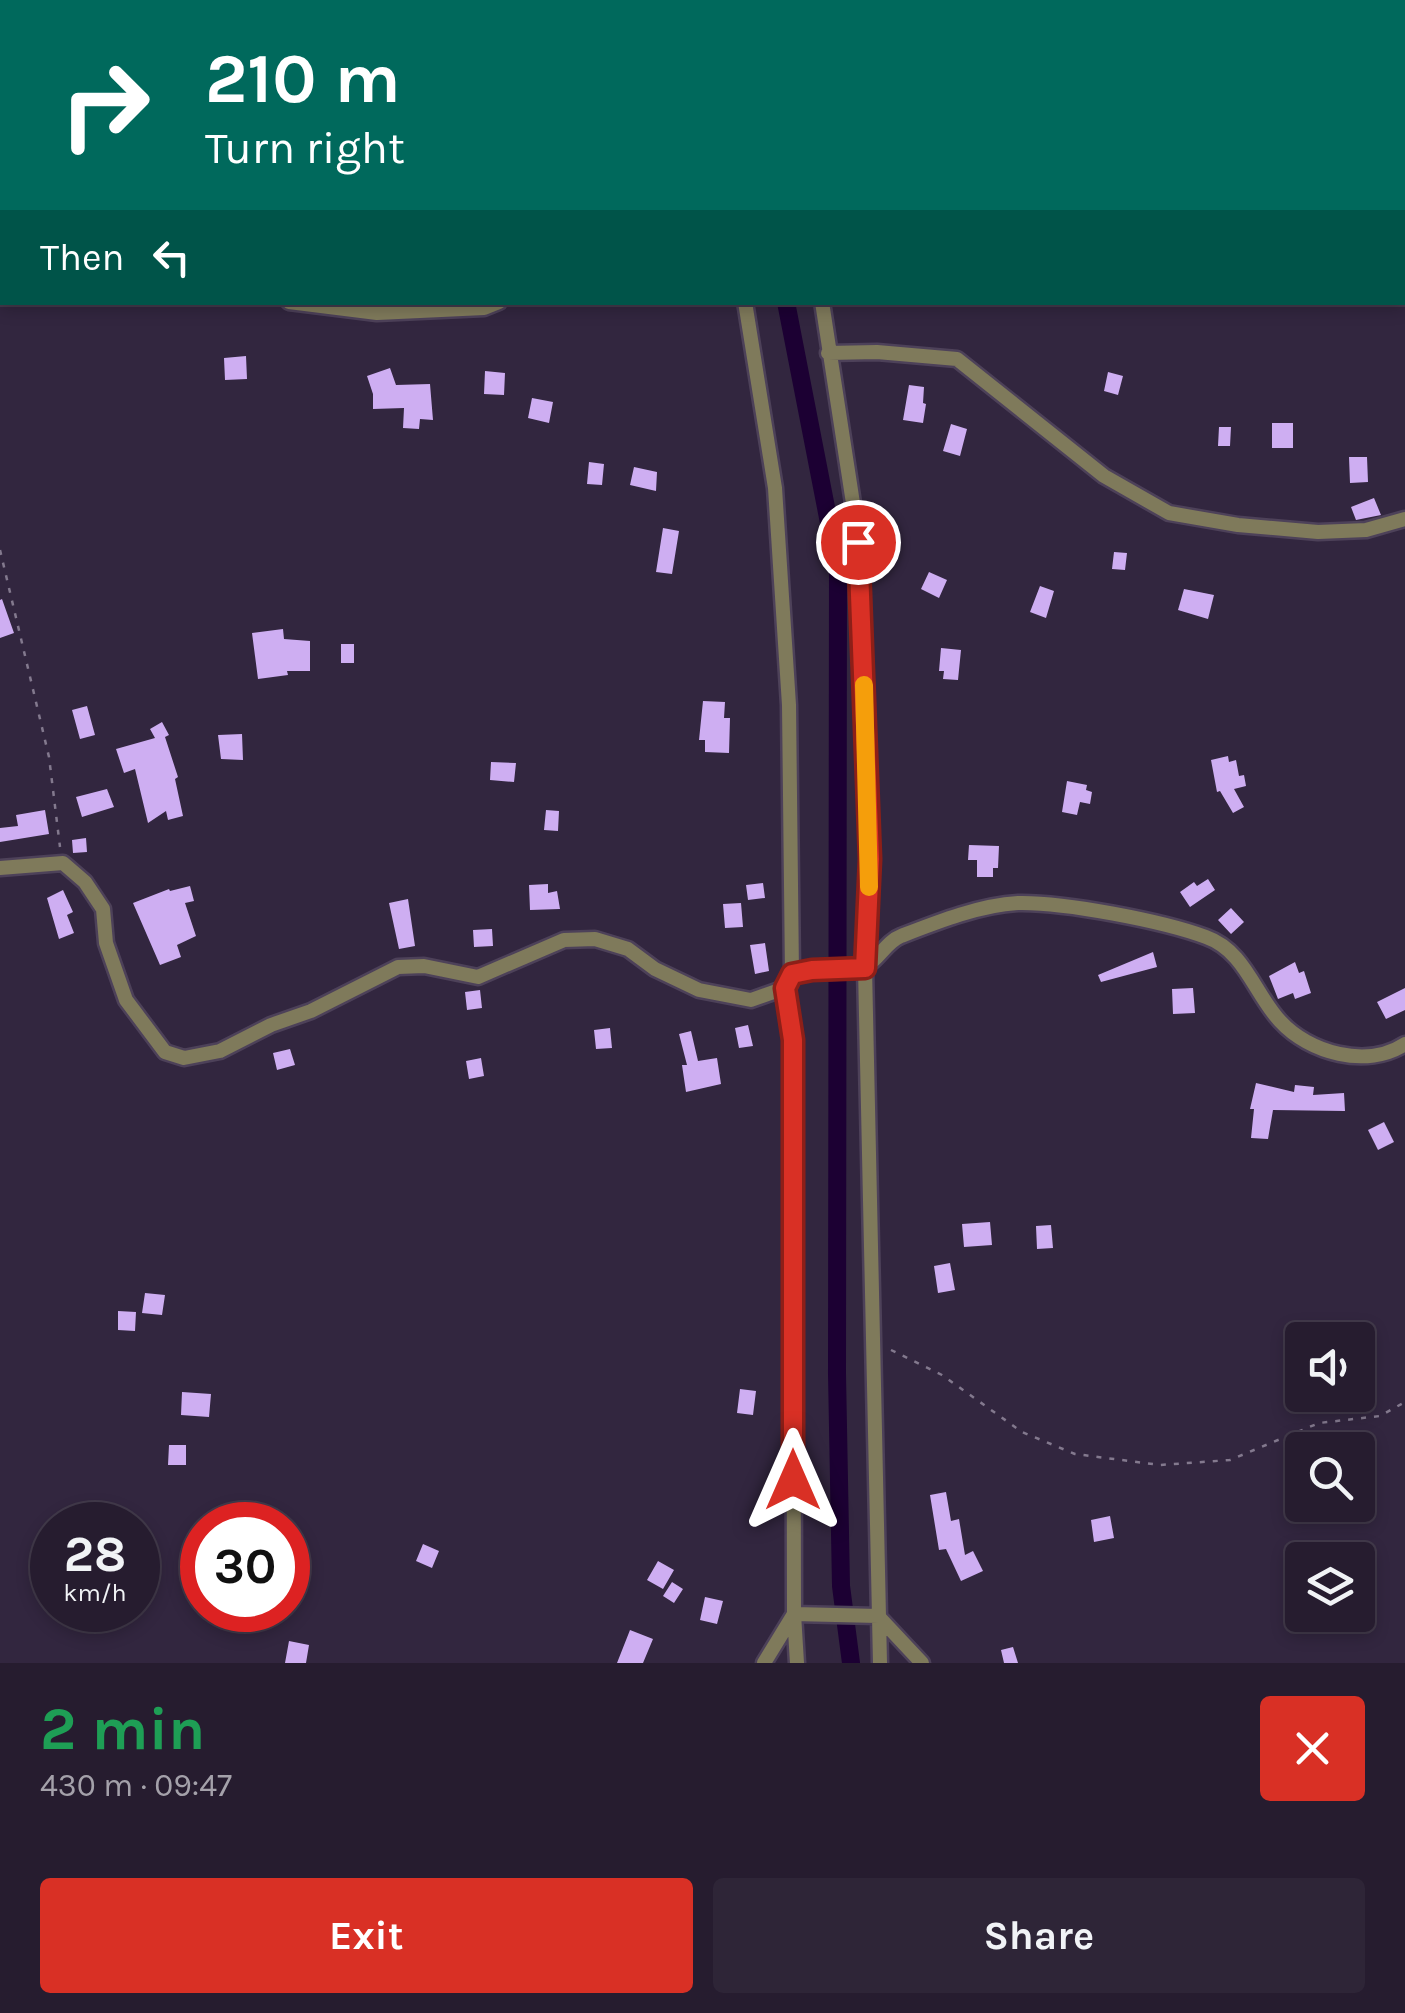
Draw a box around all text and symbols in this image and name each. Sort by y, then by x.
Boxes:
text: 210 m [205,38,401,120]
icon: right [40,40,170,170]
text: Turn right [205,122,405,174]
icon: left [144,230,199,285]
text: Then [40,235,124,280]
pin [816,500,901,585]
icon: arrive [831,515,886,570]
map controls [1285,1322,1375,1632]
button: sound [1285,1322,1375,1412]
position arrow [741,1428,845,1532]
button: search [1285,1432,1375,1522]
speed limit sign: 30 [180,1502,310,1632]
text: 28 [64,1525,126,1584]
button: layers [1285,1542,1375,1632]
text: km/h [63,1578,127,1607]
text: 2 min [40,1694,205,1764]
button: close [1260,1696,1365,1801]
text: 430 m · 09:47 [40,1767,232,1804]
button: Exit [40,1878,693,1993]
button: Share [713,1878,1365,1993]

